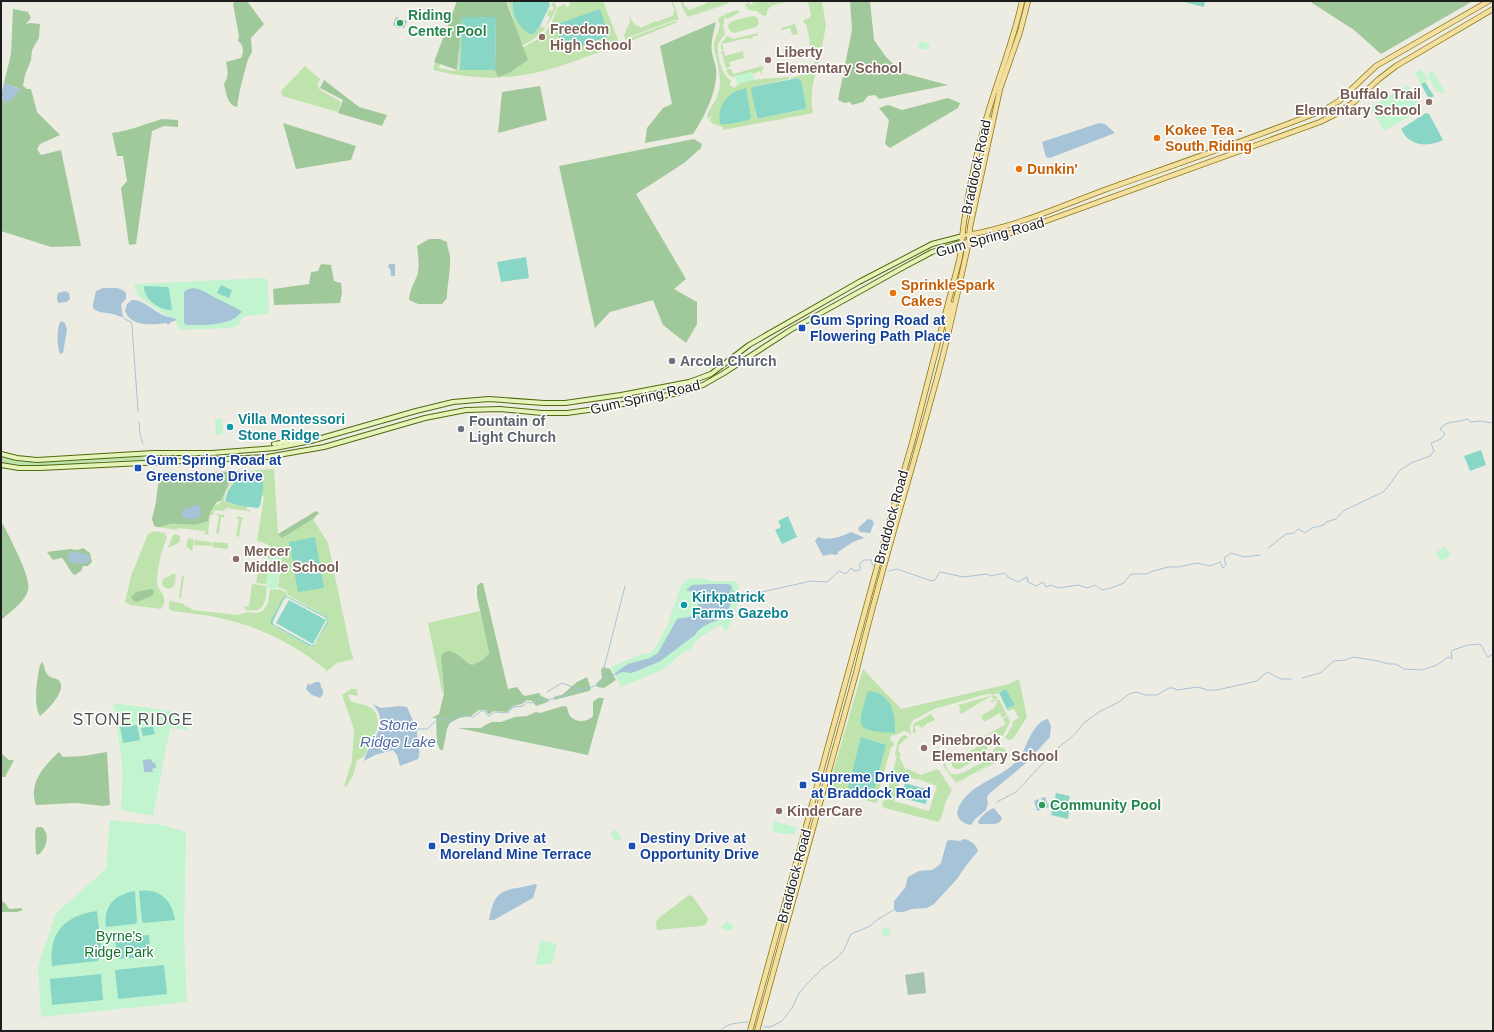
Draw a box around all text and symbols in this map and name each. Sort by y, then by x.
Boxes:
place label: Riding Center Pool [408,7,487,39]
marker: Riding Center Pool [395,18,405,28]
place label: Freedom High School [550,21,632,53]
marker: Freedom High School [537,32,547,42]
place label: Liberty Elementary School [776,44,902,76]
marker: Liberty Elementary School [763,55,773,65]
place label: Buffalo Trail Elementary School [1295,86,1421,118]
marker: Buffalo Trail Elementary School [1424,97,1434,107]
street label: Braddock Road [958,118,994,216]
place label: Kokee Tea - South Riding [1165,122,1252,154]
marker: Kokee Tea - South Riding [1152,133,1162,143]
place label: Dunkin' [1027,161,1078,177]
marker: Dunkin' [1014,164,1024,174]
street label: Gum Spring Road [934,214,1046,260]
place label: SprinkleSpark Cakes [901,277,995,309]
marker: SprinkleSpark Cakes [888,288,898,298]
place label: Gum Spring Road at Flowering Path Place [810,312,951,344]
marker: Gum Spring Road at Flowering Path Place [797,323,807,333]
place label: Arcola Church [680,353,776,369]
marker: Arcola Church [667,356,677,366]
street label: Gum Spring Road [589,377,701,417]
place label: Villa Montessori Stone Ridge [238,411,345,443]
place label: Fountain of Light Church [469,413,556,445]
marker: Villa Montessori Stone Ridge [225,422,235,432]
marker: Fountain of Light Church [456,424,466,434]
place label: Gum Spring Road at Greenstone Drive [146,452,282,484]
marker: Gum Spring Road at Greenstone Drive [133,463,143,473]
street label: Braddock Road [871,468,911,566]
place label: Mercer Middle School [244,543,339,575]
marker: Mercer Middle School [231,554,241,564]
place label: Kirkpatrick Farms Gazebo [692,589,788,621]
marker: Kirkpatrick Farms Gazebo [679,600,689,610]
district label: STONE RIDGE [73,711,193,728]
water label: Stone Ridge Lake [360,716,436,750]
place label: Pinebrook Elementary School [932,732,1058,764]
marker: Pinebrook Elementary School [919,743,929,753]
place label: Supreme Drive at Braddock Road [811,769,931,801]
marker: Supreme Drive at Braddock Road [798,780,808,790]
place label: Community Pool [1050,797,1161,813]
marker: Community Pool [1037,800,1047,810]
place label: KinderCare [787,803,863,819]
marker: KinderCare [774,806,784,816]
street label: Braddock Road [774,827,814,925]
place label: Destiny Drive at Moreland Mine Terrace [440,830,592,862]
place label: Destiny Drive at Opportunity Drive [640,830,759,862]
marker: Destiny Drive at Moreland Mine Terrace [427,841,437,851]
marker: Destiny Drive at Opportunity Drive [627,841,637,851]
park label: Byrne's Ridge Park [84,928,155,960]

